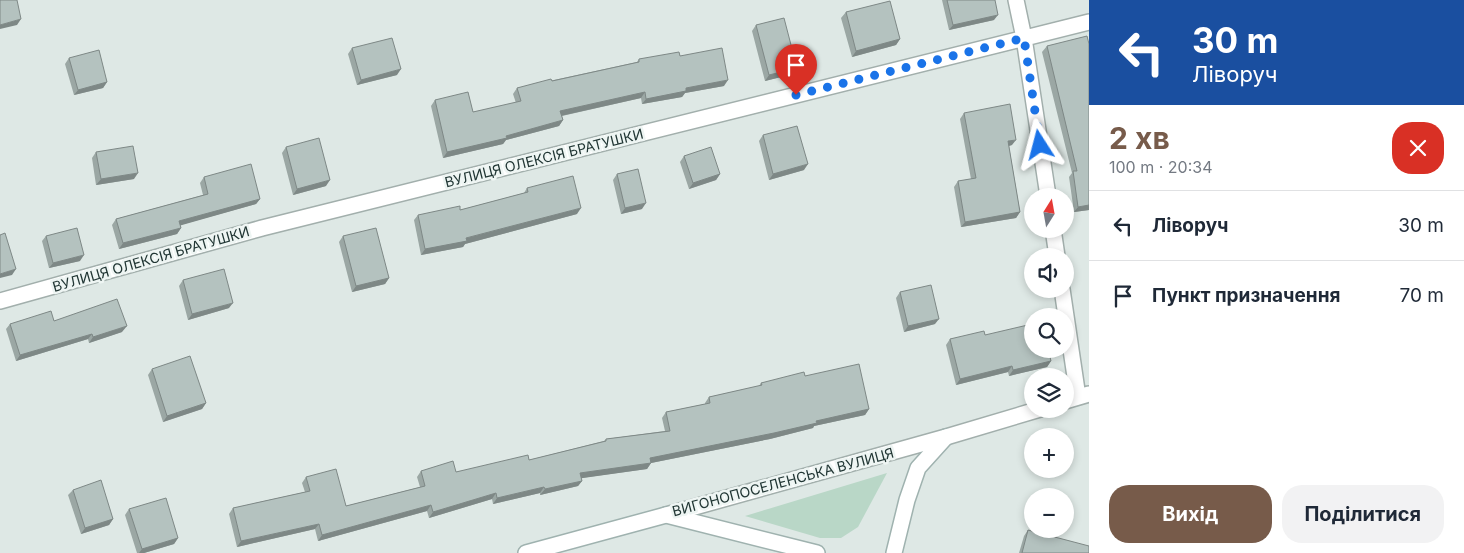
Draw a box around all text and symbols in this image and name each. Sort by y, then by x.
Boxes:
text: 30 m [1192,19,1278,61]
icon: left [1109,20,1174,85]
pin [775,44,817,95]
icon: arrive [782,51,810,79]
text: Ліворуч [1192,61,1277,87]
position arrow [1013,118,1065,170]
text: 2 хв [1109,120,1170,156]
button: close [1392,122,1444,174]
street label: ВУЛИЦЯ ОЛЕКСІЯ БРАТУШКИ [443,125,645,190]
text: 100 m · 20:34 [1109,157,1213,177]
north arrow [1024,188,1074,238]
map controls [1024,188,1074,538]
icon: left [1109,212,1137,240]
text: Ліворуч [1152,214,1228,237]
text: 30 m [1398,214,1444,237]
street label: ВУЛИЦЯ ОЛЕКСІЯ БРАТУШКИ [50,222,251,295]
button: sound [1024,248,1074,298]
icon: arrive [1109,282,1137,310]
text: Пункт призначення [1152,284,1340,307]
text: 70 m [1400,284,1444,307]
button: search [1024,308,1074,358]
button: layers [1024,368,1074,418]
button: + [1024,428,1074,478]
street label: ВИГОНОПОСЕЛЕНСЬКА ВУЛИЦЯ [670,444,896,519]
button: Вихід [1109,485,1272,543]
button: Поділитися [1282,485,1444,543]
button: − [1024,488,1074,538]

